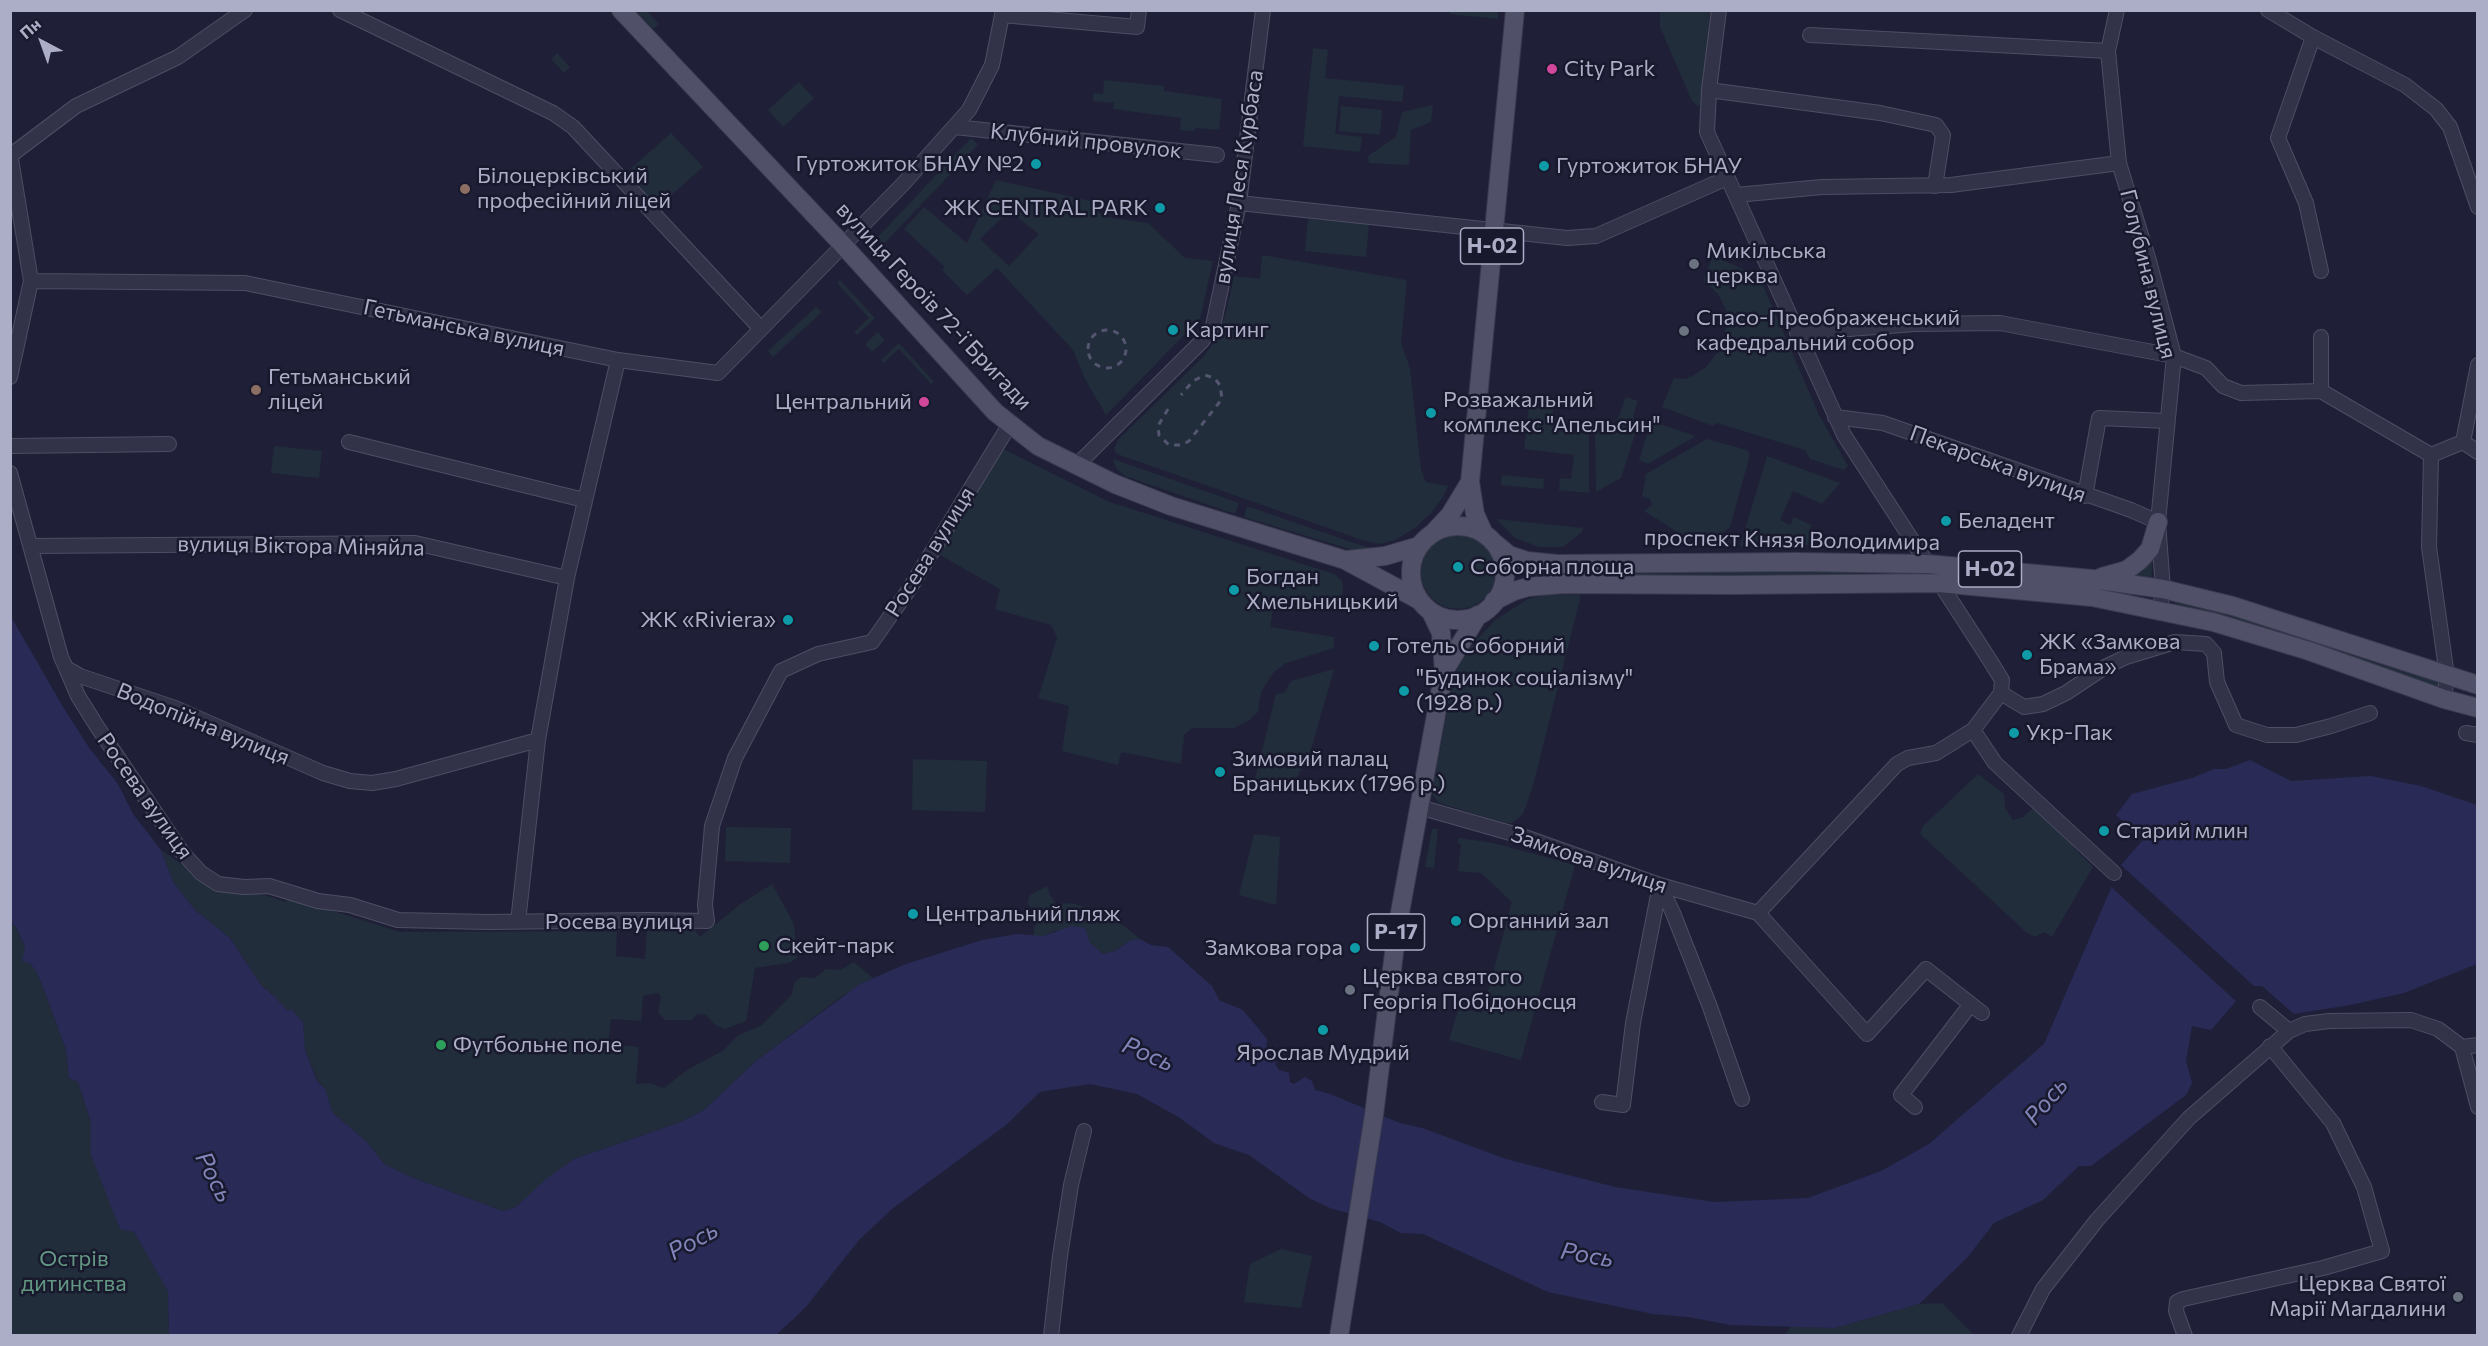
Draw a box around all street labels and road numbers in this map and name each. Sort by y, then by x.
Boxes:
street label: вулиця Леся Курбаса [1209,68,1269,286]
street label: Клубний провулок [989,118,1183,164]
street label: Голубина вулиця [2114,186,2182,362]
street label: вулиця Героїв 72-ї Бригади [831,196,1037,416]
road number: Н-02 [1460,228,1524,264]
street label: Гетьманська вулиця [361,294,567,362]
street label: Пекарська вулиця [1906,420,2090,508]
street label: Росева вулиця [880,482,980,622]
street label: проспект Князя Володимира [1644,524,1940,556]
street label: вулиця Віктора Міняйла [177,531,425,561]
road number: Н-02 [1958,551,2022,587]
street label: Водопійна вулиця [113,677,293,771]
street label: Росева вулиця [92,728,198,864]
street label: Замкова вулиця [1507,821,1671,899]
street label: Росева вулиця [545,909,693,935]
road number: Р-17 [1368,914,1424,950]

